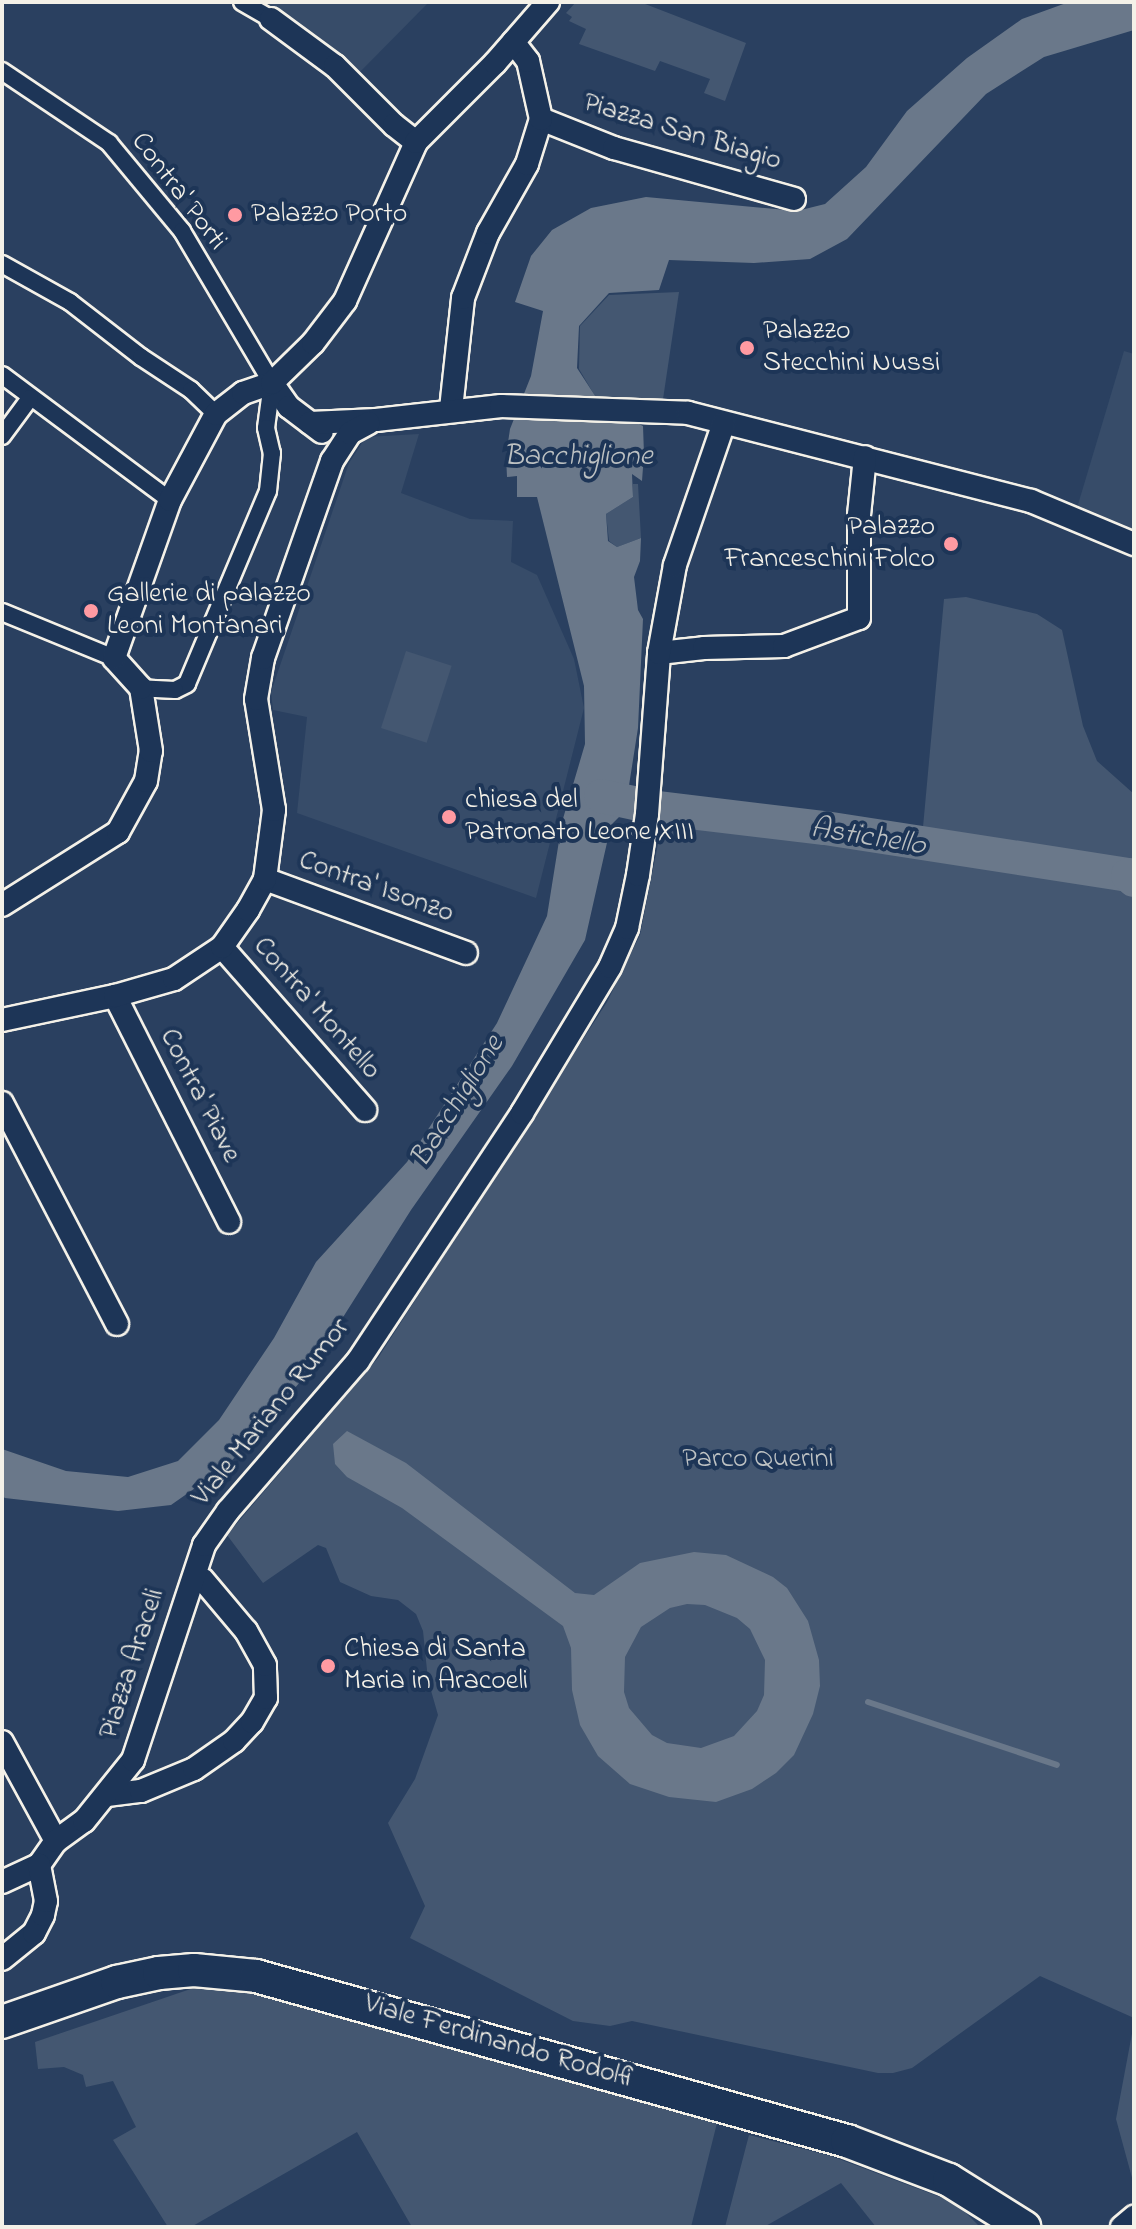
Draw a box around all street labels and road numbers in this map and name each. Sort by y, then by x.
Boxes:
street label: Piazza San Biagio [579,87,785,179]
street label: Contra' Porti [123,126,233,258]
street label: Contra' Isonzo [294,844,458,932]
street label: Contra' Montello [245,931,387,1087]
street label: Contra' Piave [151,1023,247,1169]
street label: Viale Mariano Rumor [186,1312,358,1514]
street label: Piazza Araceli [93,1585,173,1743]
street label: Viale Ferdinando Rodolfi [360,1988,640,2098]

